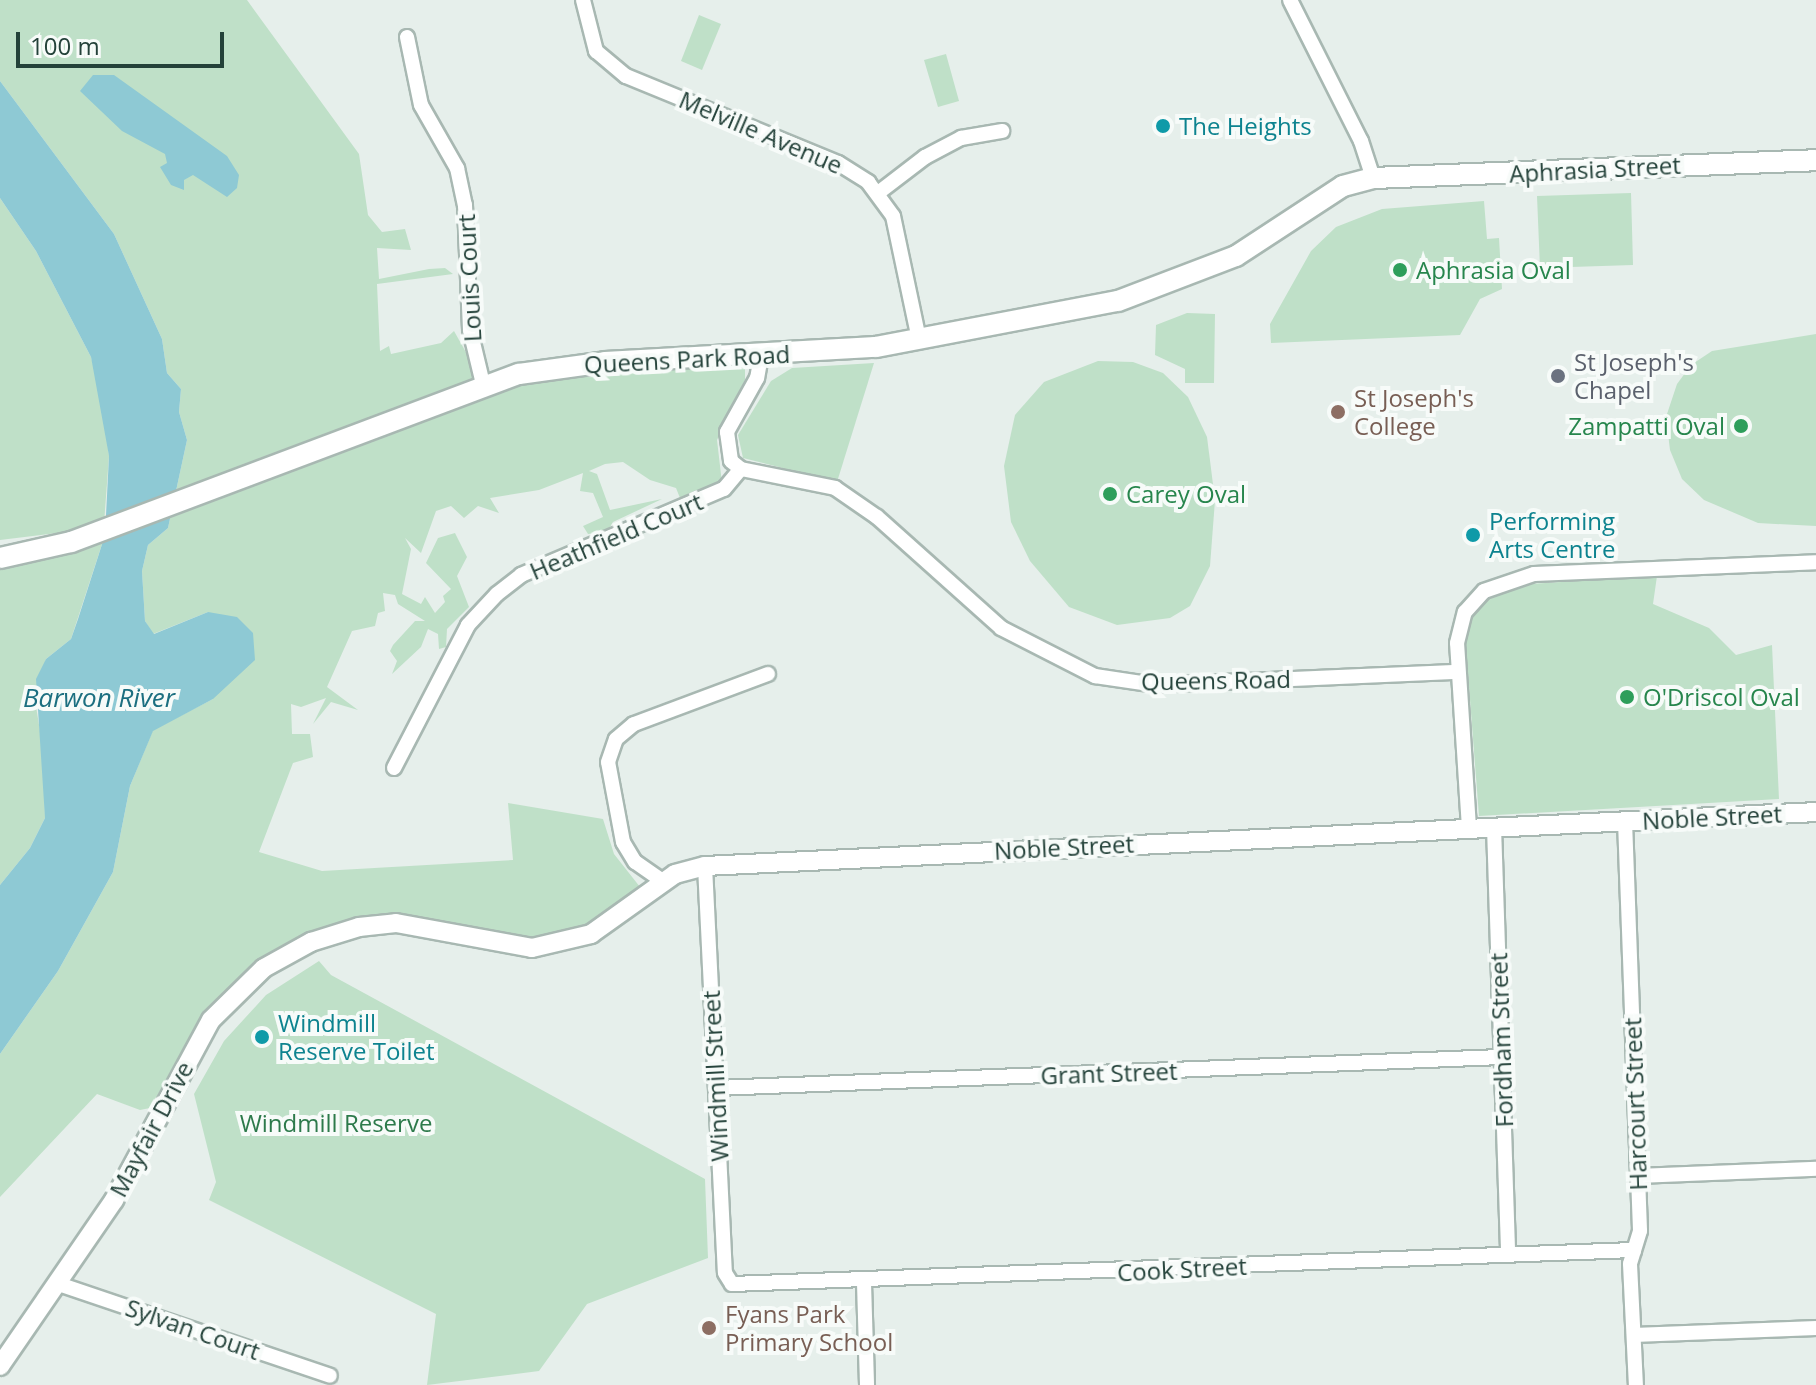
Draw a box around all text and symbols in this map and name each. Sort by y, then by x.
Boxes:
scale bar [20,16,228,66]
text: 100 m [30,29,100,62]
street label: Melville Avenue [675,85,847,179]
place label: The Heights [1179,112,1312,140]
marker: The Heights [1154,117,1172,135]
street label: Aphrasia Street [1508,150,1682,188]
street label: Louis Court [451,213,487,343]
place label: Aphrasia Oval [1416,256,1571,284]
marker: Aphrasia Oval [1391,261,1409,279]
street label: Queens Park Road [583,339,791,379]
place label: St Joseph's Chapel [1574,348,1694,404]
marker: St Joseph's Chapel [1549,367,1567,385]
place label: St Joseph's College [1354,384,1474,440]
marker: St Joseph's College [1329,403,1347,421]
place label: Zampatti Oval [1568,412,1725,440]
marker: Zampatti Oval [1732,417,1750,435]
place label: Carey Oval [1126,480,1246,508]
marker: Carey Oval [1101,485,1119,503]
street label: Heathfield Court [525,487,707,585]
place label: Performing Arts Centre [1489,507,1615,563]
marker: Performing Arts Centre [1464,526,1482,544]
street label: Queens Road [1141,664,1291,696]
water label: Barwon River [23,682,175,714]
place label: O'Driscol Oval [1643,683,1800,711]
marker: O'Driscol Oval [1618,688,1636,706]
street label: Noble Street [1641,799,1783,835]
street label: Noble Street [993,829,1135,865]
street label: Fordham Street [1484,952,1518,1128]
street label: Windmill Street [696,990,734,1162]
place label: Windmill Reserve Toilet [278,1009,435,1065]
street label: Harcourt Street [1618,1017,1652,1191]
marker: Windmill Reserve Toilet [253,1028,271,1046]
street label: Mayfair Drive [103,1056,199,1202]
street label: Grant Street [1040,1056,1178,1090]
park label: Windmill Reserve [240,1109,432,1137]
street label: Cook Street [1116,1251,1248,1287]
street label: Sylvan Court [122,1293,264,1365]
place label: Fyans Park Primary School [725,1300,893,1356]
marker: Fyans Park Primary School [700,1319,718,1337]

